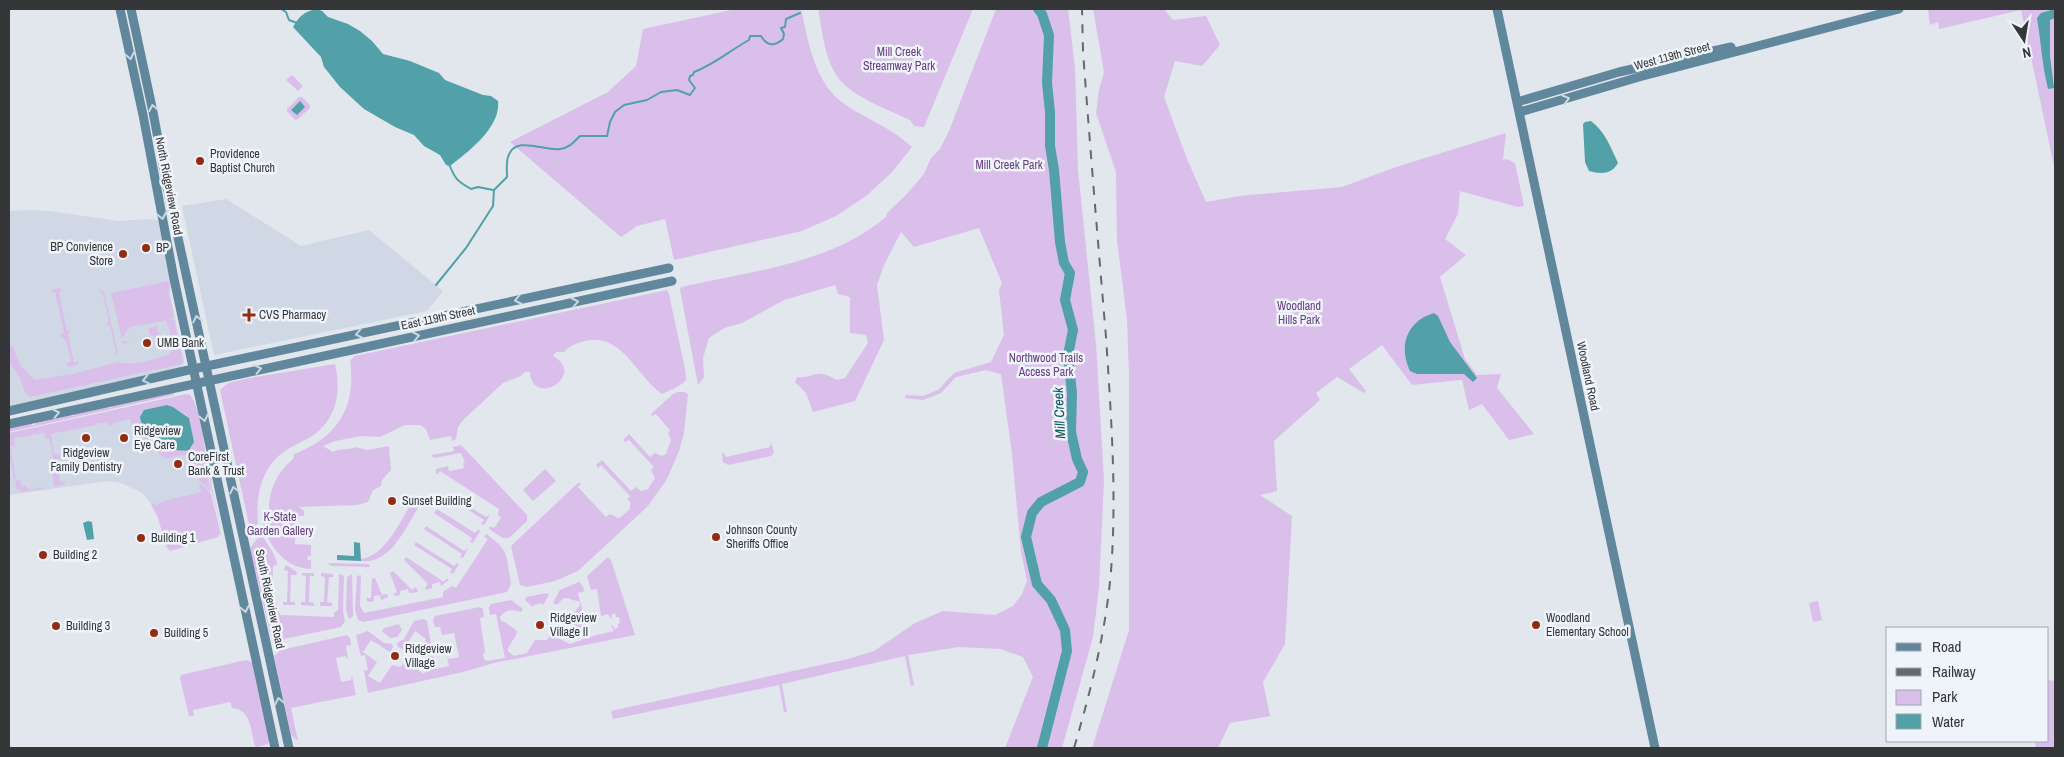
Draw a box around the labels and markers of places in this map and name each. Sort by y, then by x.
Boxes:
place label: Providence Baptist Church [210,146,275,176]
marker: Providence Baptist Church [194,155,206,167]
place label: BP Convience Store [50,239,113,269]
place label: BP [156,240,170,256]
marker: BP [140,242,152,254]
marker: BP Convience Store [117,248,129,260]
place label: CVS Pharmacy [259,307,326,323]
marker: CVS Pharmacy [243,309,255,321]
place label: UMB Bank [157,335,204,351]
marker: UMB Bank [141,337,153,349]
place label: Ridgeview Eye Care [134,423,181,453]
marker: Ridgeview Family Dentistry [80,432,92,444]
marker: Ridgeview Eye Care [118,432,130,444]
place label: Ridgeview Family Dentistry [50,445,122,475]
place label: CoreFirst Bank & Trust [188,449,245,479]
marker: CoreFirst Bank & Trust [172,458,184,470]
place label: Sunset Building [402,493,472,509]
marker: Sunset Building [386,495,398,507]
place label: Johnson County Sheriffs Office [726,522,797,552]
place label: Building 1 [151,530,196,546]
marker: Johnson County Sheriffs Office [710,531,722,543]
marker: Building 1 [135,532,147,544]
place label: Building 2 [53,547,97,563]
marker: Building 2 [37,549,49,561]
place label: Ridgeview Village II [550,610,597,640]
place label: Woodland Elementary School [1546,610,1629,640]
place label: Building 3 [66,618,110,634]
marker: Ridgeview Village II [534,619,546,631]
marker: Woodland Elementary School [1530,619,1542,631]
marker: Building 3 [50,620,62,632]
place label: Building 5 [164,625,209,641]
marker: Building 5 [148,627,160,639]
place label: Ridgeview Village [405,641,452,671]
marker: Ridgeview Village [389,650,401,662]

